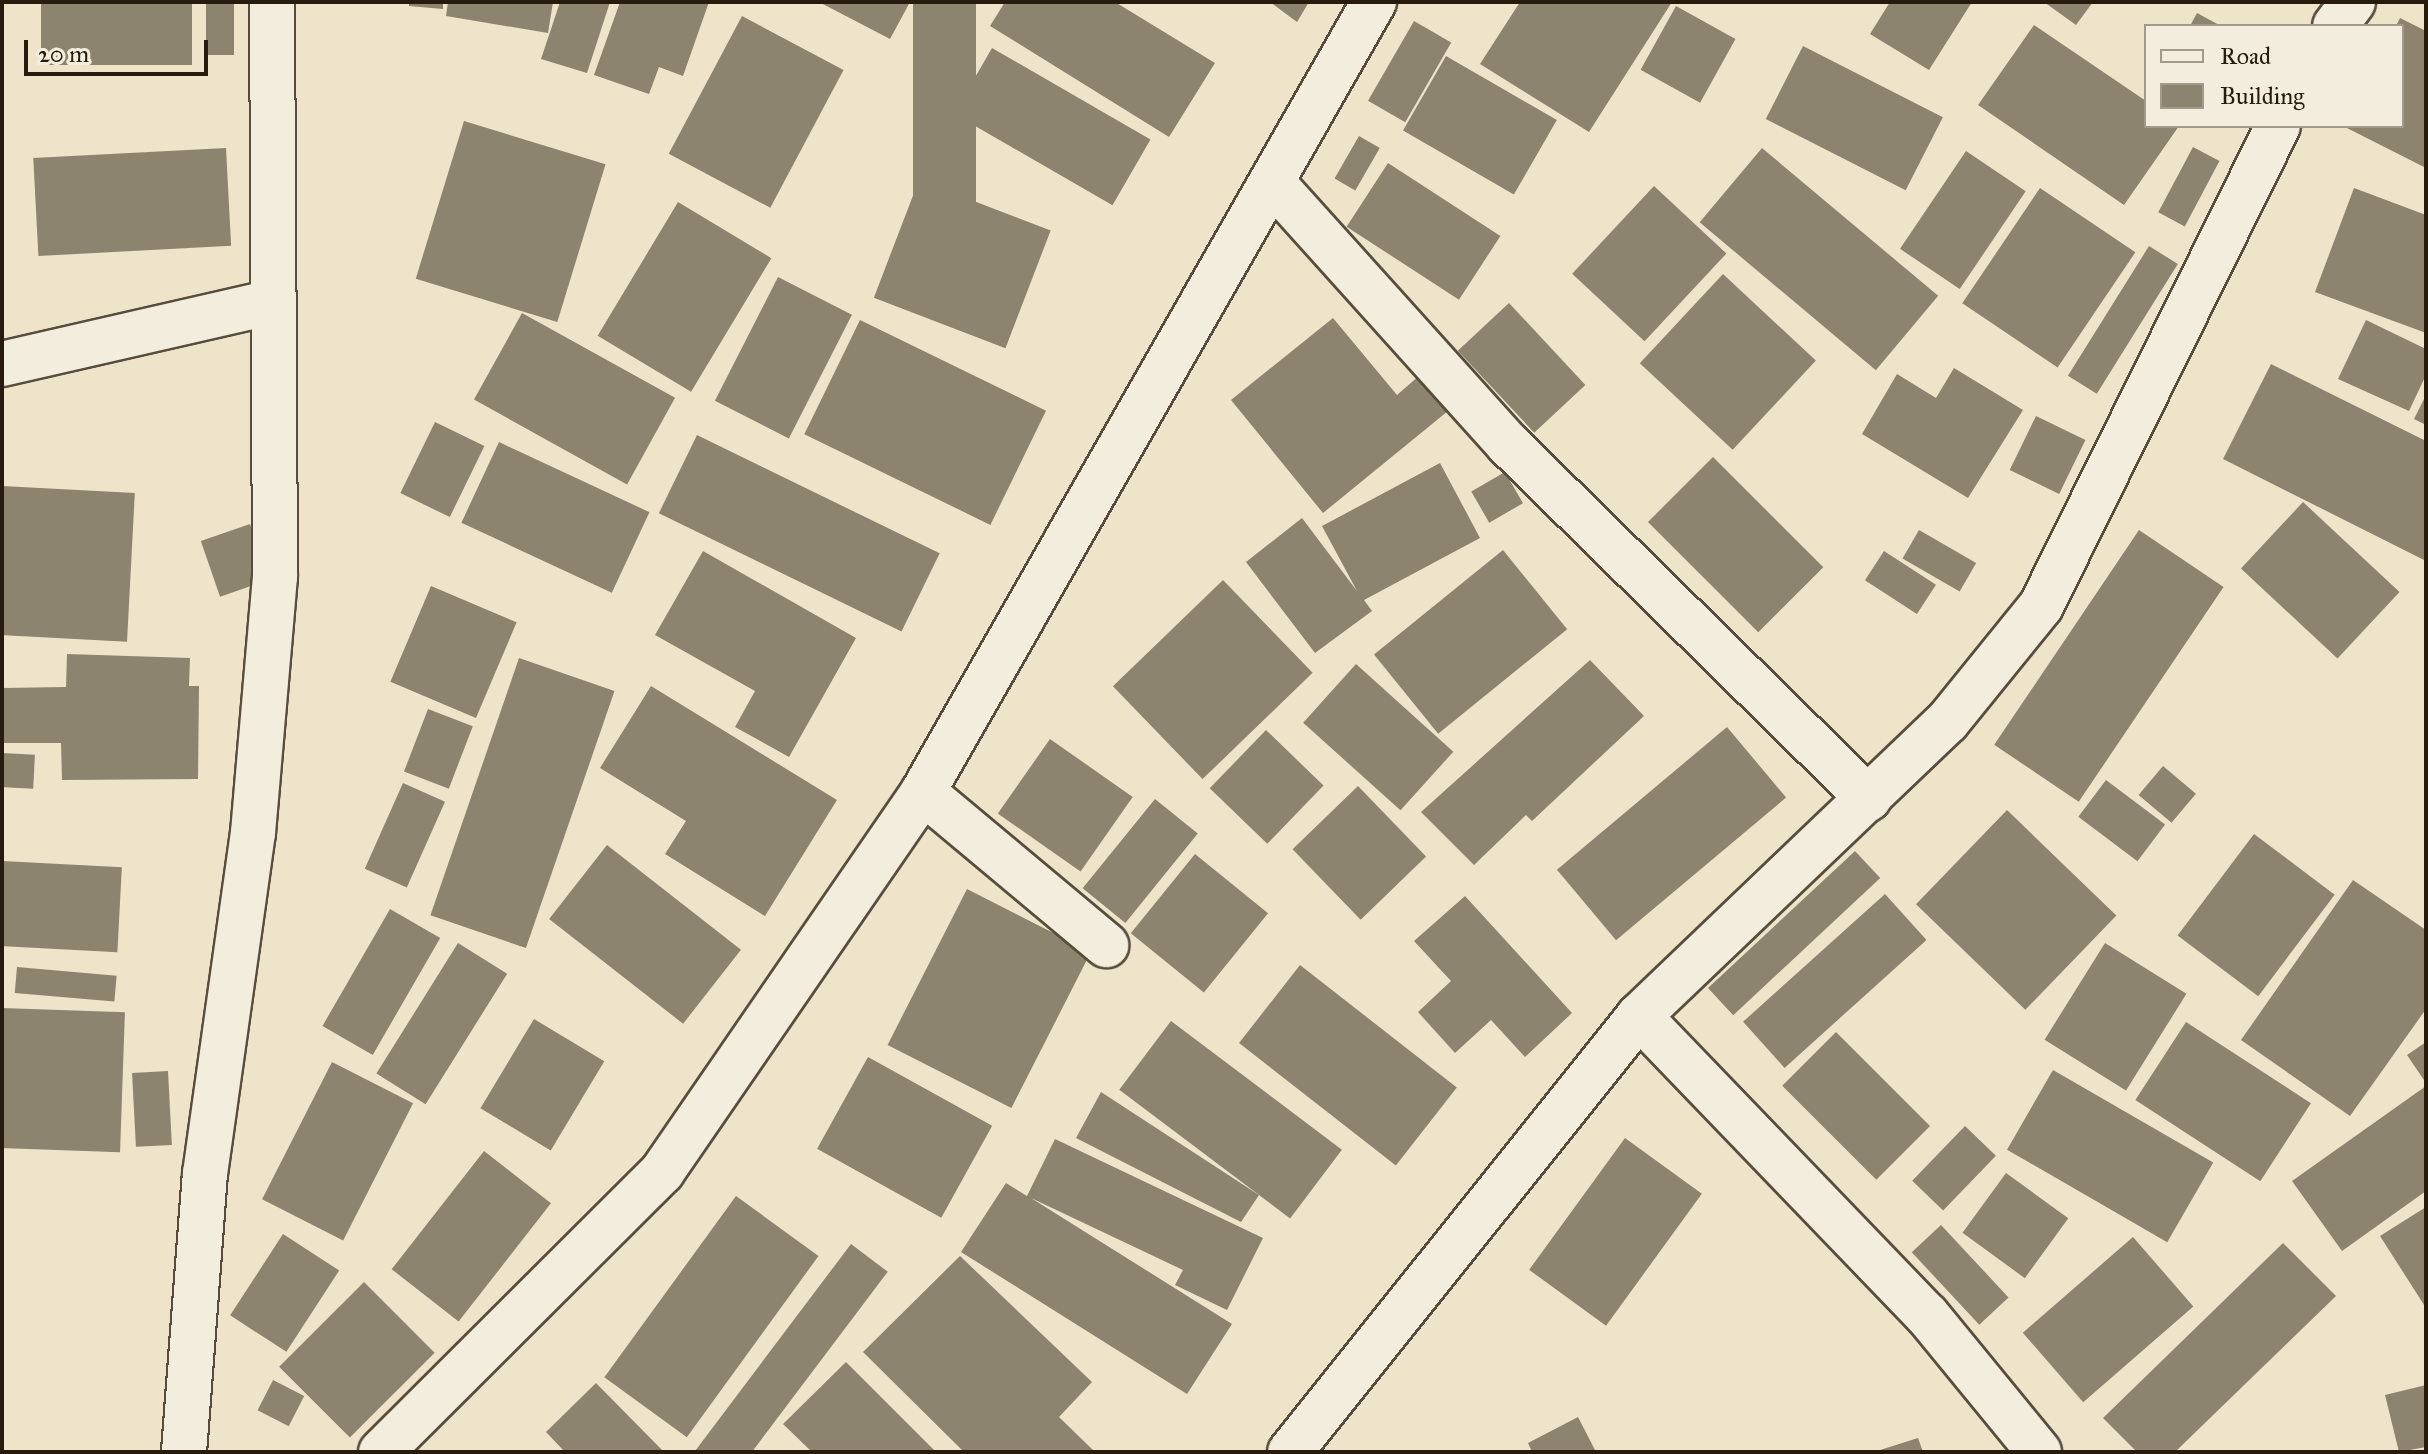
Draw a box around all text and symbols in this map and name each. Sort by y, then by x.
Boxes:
scale bar [28,24,212,74]
legend [2144,24,2404,128]
text: 20 m [38,39,89,69]
text: Road [2220,41,2271,71]
text: Building [2220,81,2305,111]

